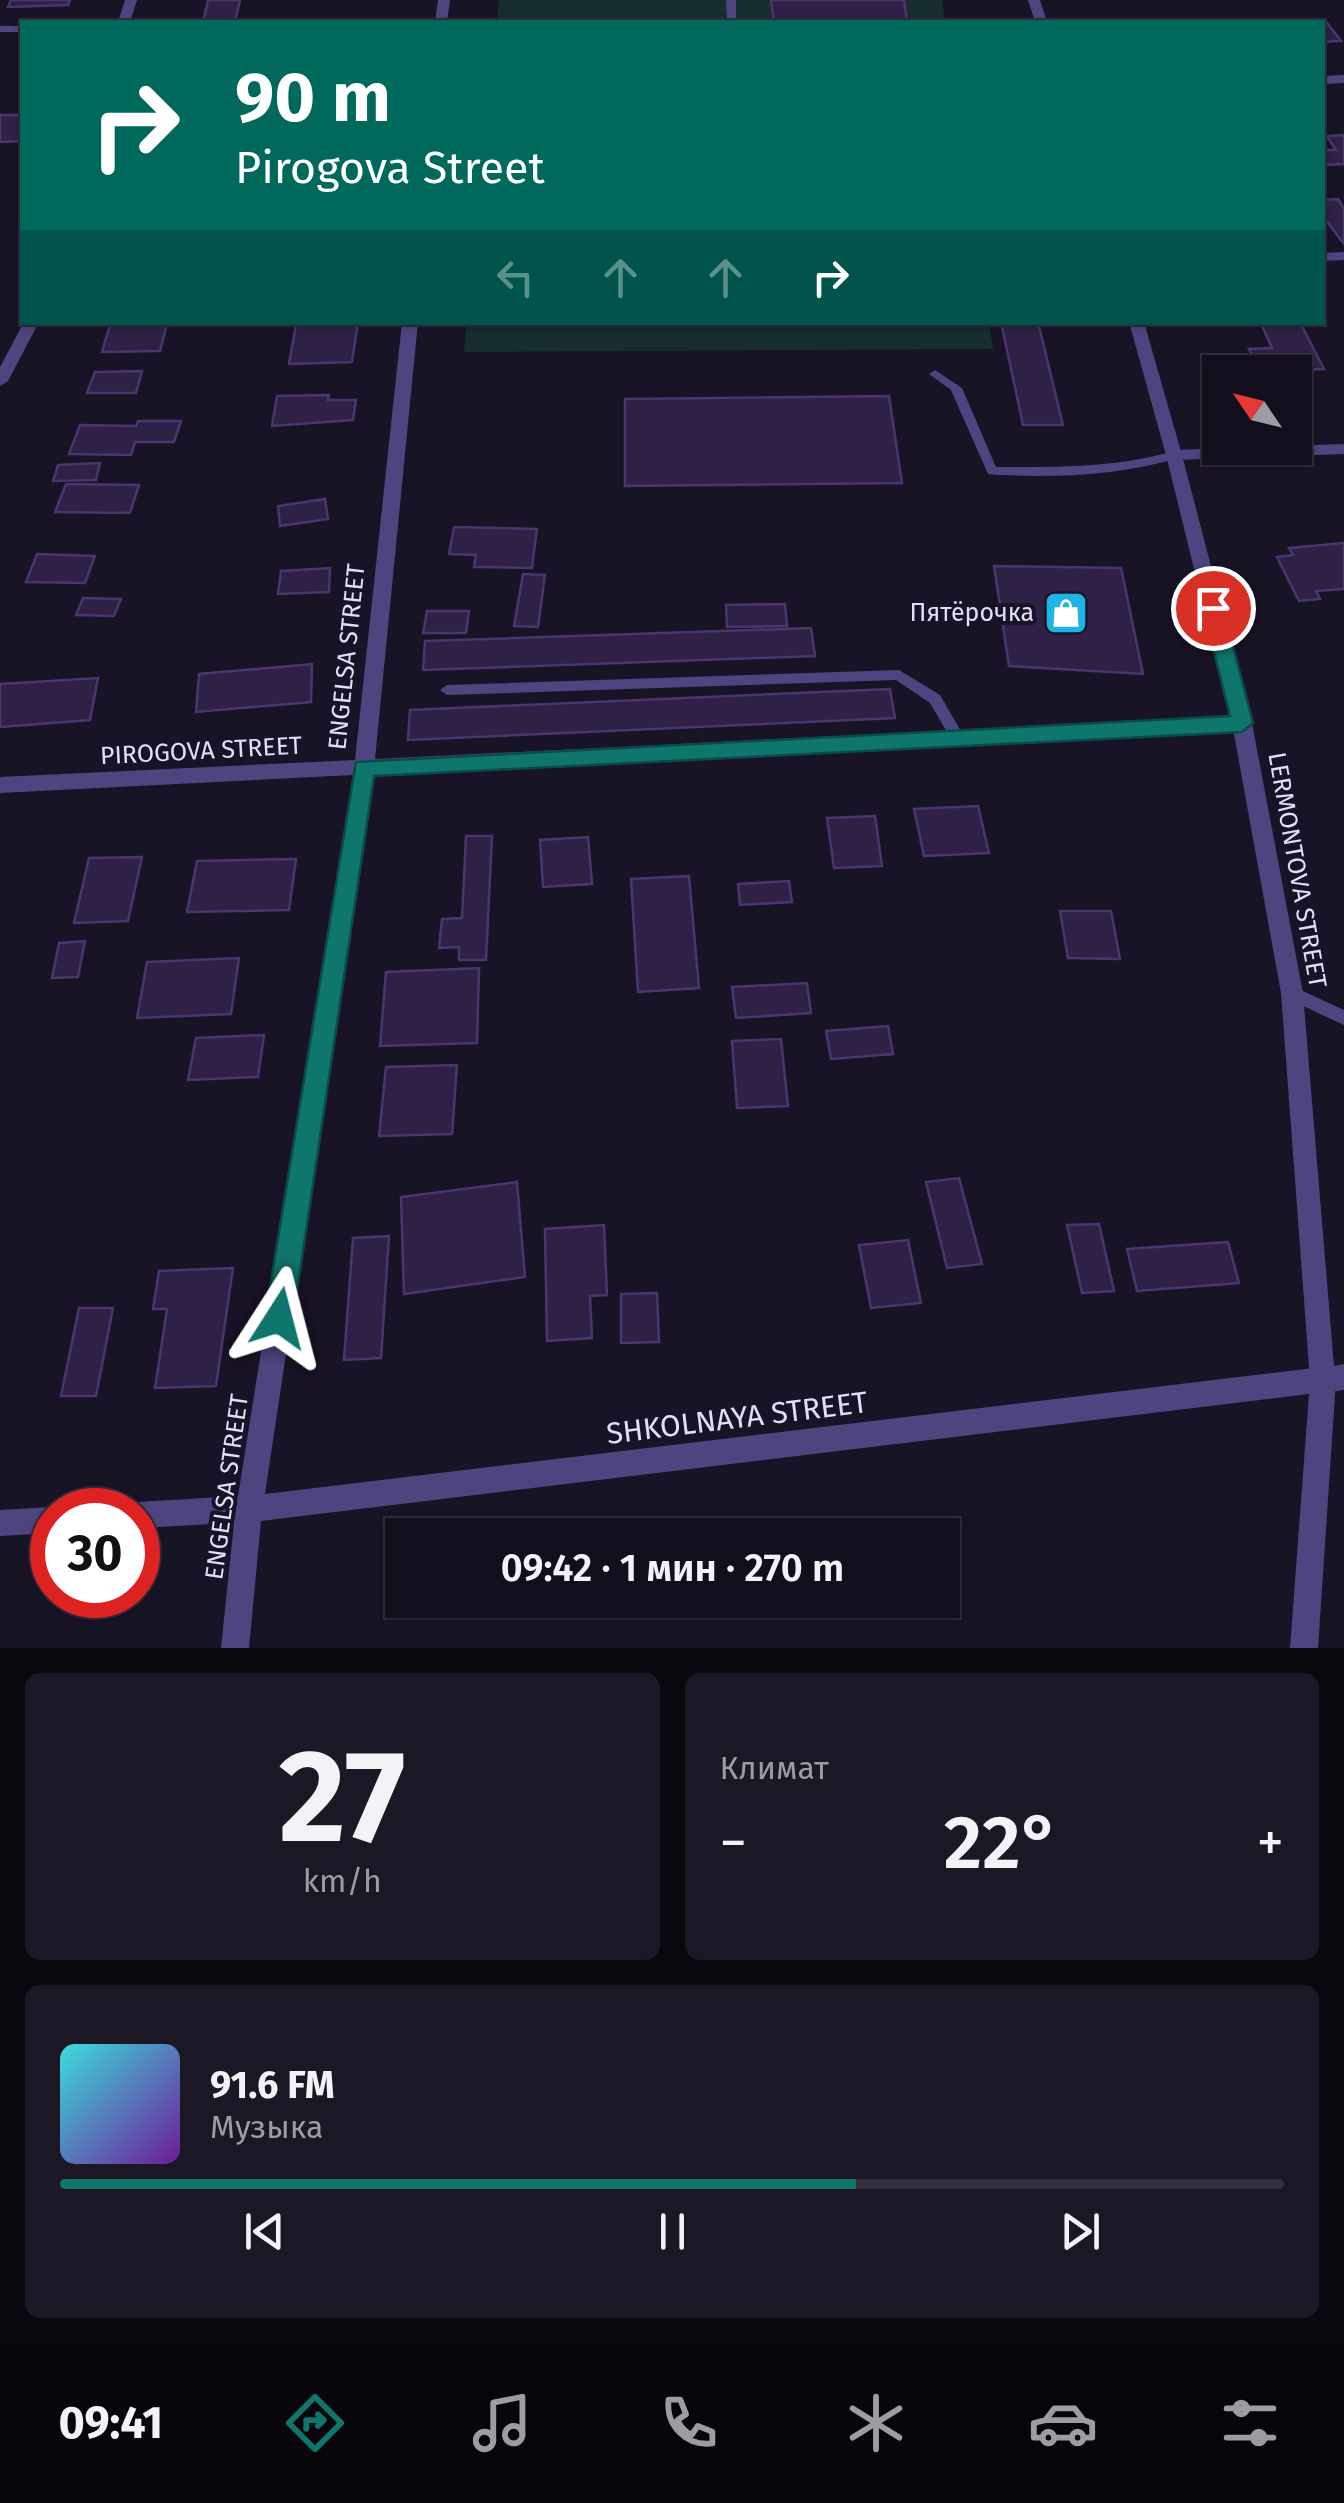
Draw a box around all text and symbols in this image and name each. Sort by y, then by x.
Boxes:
text: 90 m [235,56,391,140]
icon: right [70,60,200,190]
text: Pirogova Street [235,141,545,195]
icon: left [488,250,543,305]
icon: ahead [593,250,648,305]
icon: ahead [698,250,753,305]
icon: right [803,250,858,305]
north arrow [1202,355,1312,465]
map controls [1202,355,1312,465]
street label: ENGELSA STREET [322,562,372,752]
pin [1171,566,1256,651]
icon: arrive [1186,581,1241,636]
shop icon: Пятёрочка [1043,590,1089,636]
place label: Пятёрочка [910,598,1034,628]
street label: PIROGOVA STREET [99,731,303,771]
street label: LERMONTOVA STREET [1261,750,1333,990]
position arrow [227,1266,331,1370]
street label: SHKOLNAYA STREET [604,1384,870,1452]
street label: ENGELSA STREET [199,1392,255,1582]
speed limit sign: 30 [30,1488,160,1618]
text: 09:42 · 1 мин · 270 m [501,1545,844,1591]
text: 27 [279,1719,406,1875]
text: Климат [720,1749,829,1787]
text: 22° [944,1798,1060,1888]
text: − [720,1810,747,1876]
text: + [1257,1810,1284,1876]
text: km/h [303,1862,382,1900]
text: 91.6 FM [210,2062,335,2108]
text: Музыка [210,2108,323,2146]
icon: previous [237,2204,292,2259]
icon: pause [645,2204,700,2259]
icon: next [1053,2204,1108,2259]
icon: directions [280,2388,350,2458]
icon: music [467,2388,537,2458]
icon: phone [654,2388,724,2458]
icon: climate [841,2388,911,2458]
icon: car [1028,2388,1098,2458]
icon: filters [1215,2388,1285,2458]
text: 09:41 [59,2396,163,2450]

